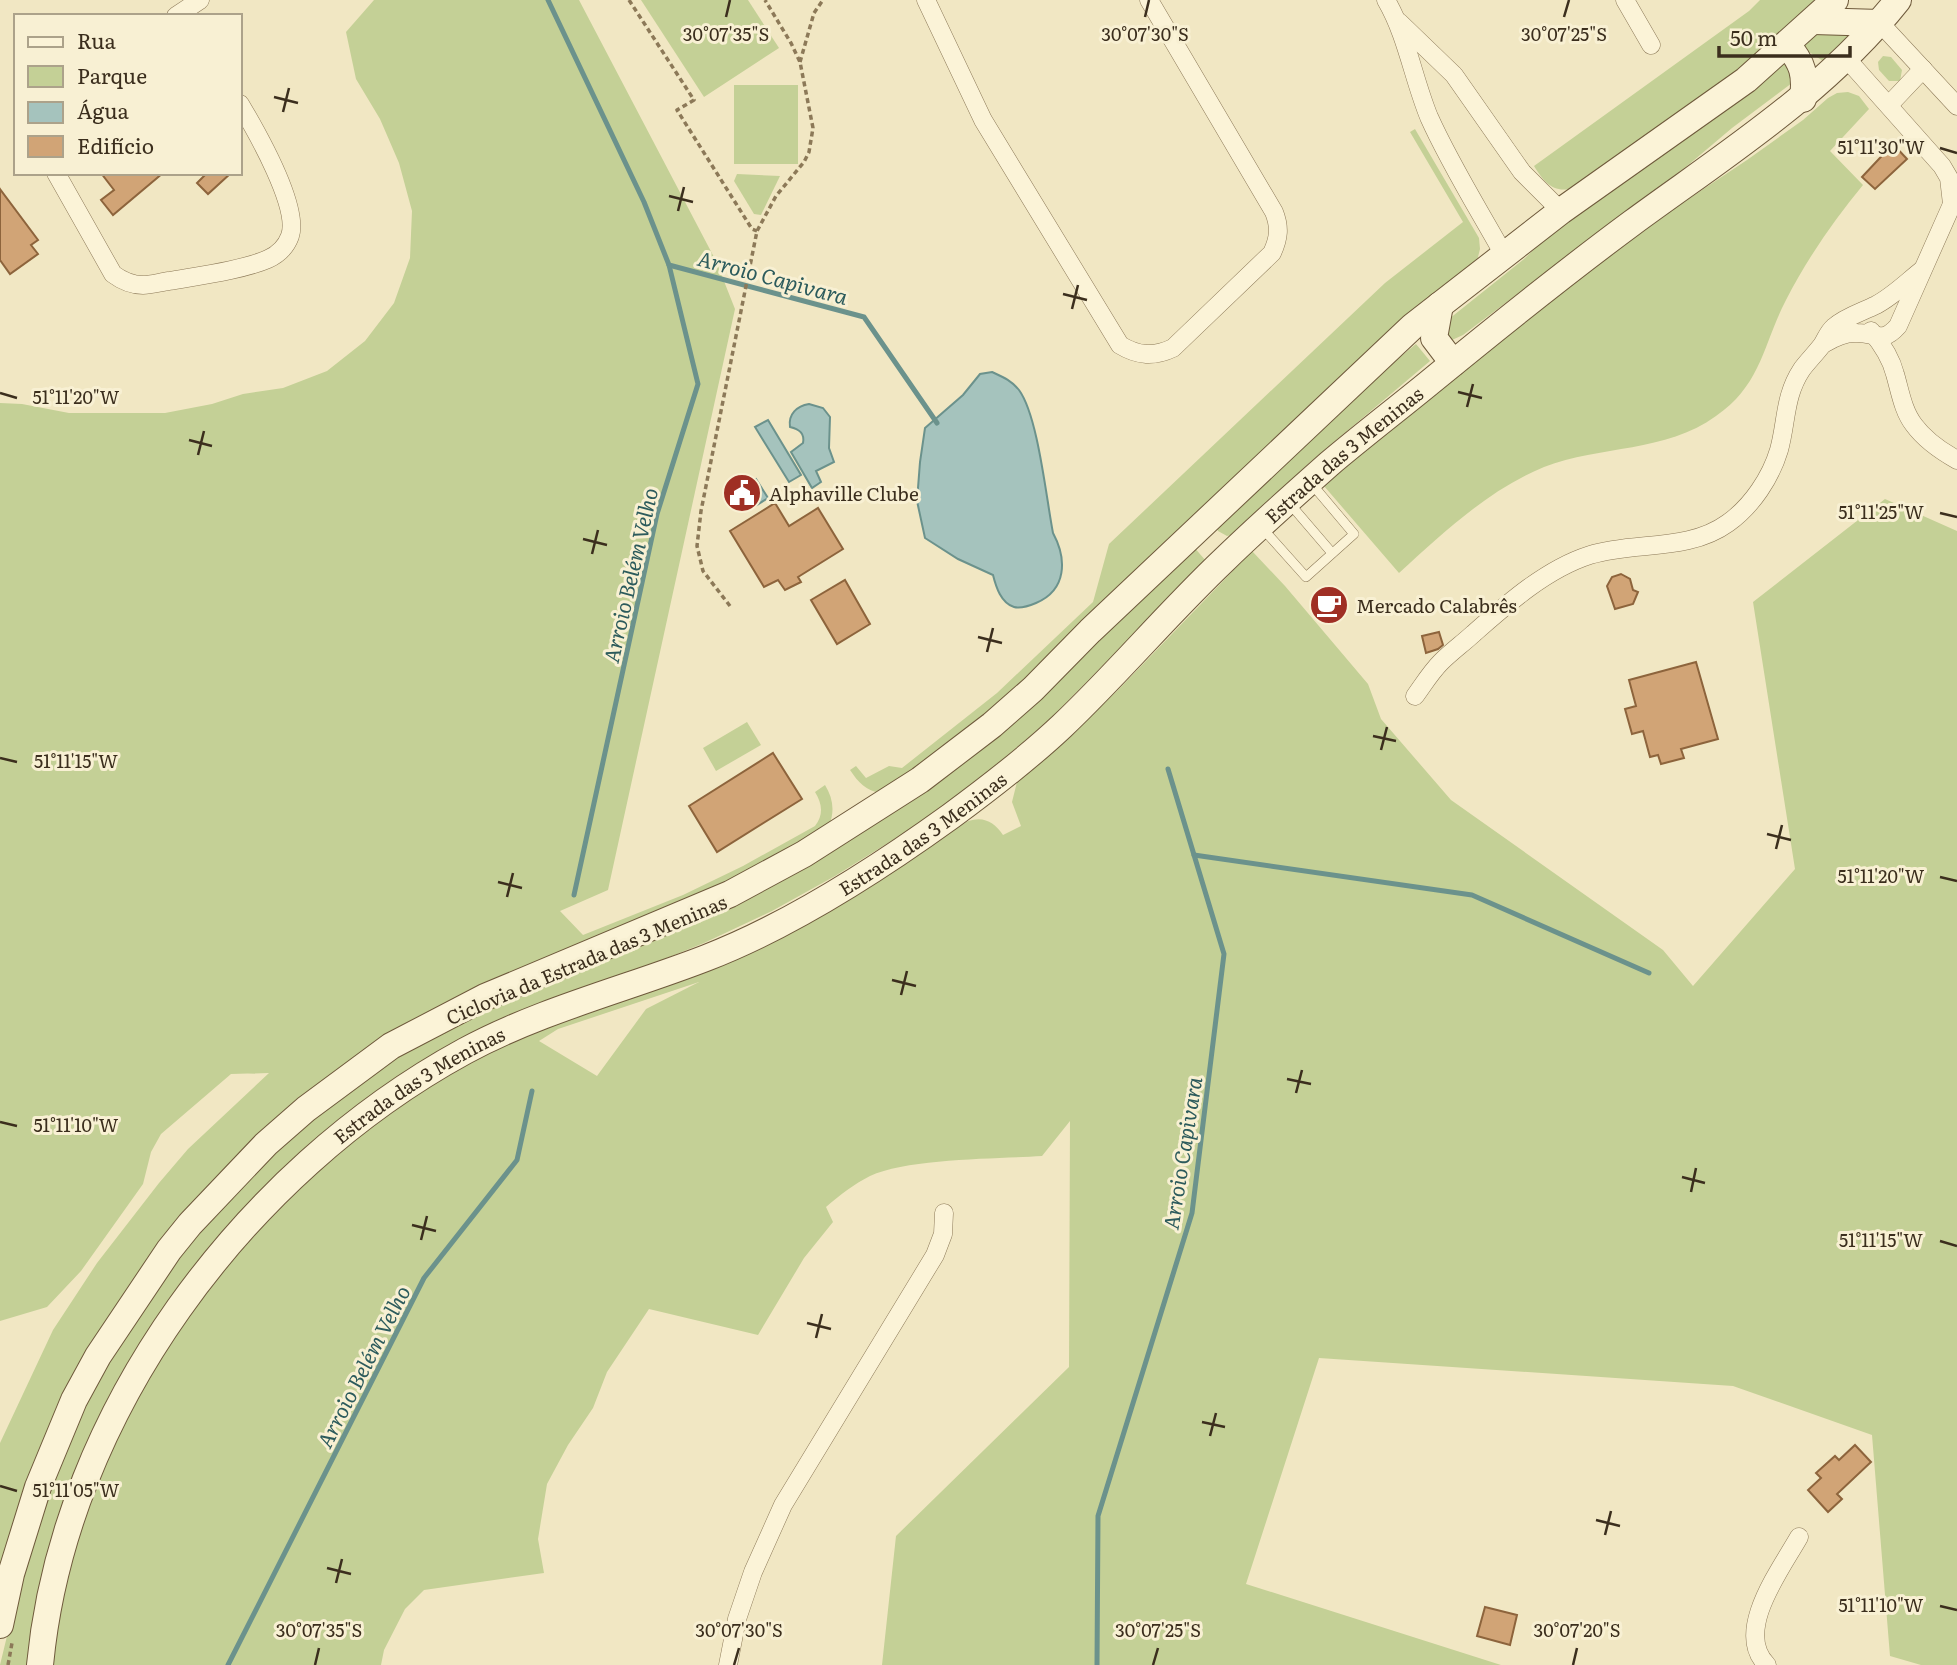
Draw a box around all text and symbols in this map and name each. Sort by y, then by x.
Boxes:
legend [14,14,242,175]
scale bar [1719,14,1850,58]
text: 30°07'35"S [683,20,769,47]
text: 30°07'30"S [1101,20,1189,47]
text: 30°07'25"S [1521,20,1607,47]
text: 50 m [1730,21,1777,52]
text: Rua [77,24,117,55]
text: Parque [77,59,147,90]
text: Água [77,94,129,125]
text: Edifício [77,129,154,160]
text: 51°11'30"W [1837,133,1925,160]
water label: Arroio Capivara [695,241,851,311]
street label: Estrada das 3 Meninas [1258,379,1429,529]
text: 51°11'20"W [33,383,120,410]
public building icon: Alphaville Clube [721,472,763,514]
place label: Alphaville Clube [769,479,919,507]
water label: Arroio Belém Velho [594,484,664,666]
text: 51°11'25"W [1838,498,1924,525]
cafe icon: Mercado Calabrês [1308,584,1350,626]
place label: Mercado Calabrês [1356,591,1517,619]
text: 51°11'15"W [34,747,118,774]
street label: Estrada das 3 Meninas [833,765,1013,902]
text: 51°11'20"W [1838,862,1925,889]
street label: Ciclovia da Estrada das 3 Meninas [441,887,731,1031]
street label: Estrada das 3 Meninas [327,1019,509,1150]
water label: Arroio Capivara [1154,1074,1208,1232]
text: 51°11'10"W [33,1111,119,1138]
text: 51°11'15"W [1839,1226,1923,1253]
water label: Arroio Belém Velho [308,1279,416,1453]
text: 51°11'05"W [33,1476,120,1503]
text: 51°11'10"W [1838,1591,1924,1618]
text: 30°07'35"S [276,1616,362,1643]
text: 30°07'30"S [695,1616,783,1643]
text: 30°07'25"S [1115,1616,1201,1643]
text: 30°07'20"S [1533,1616,1621,1643]

